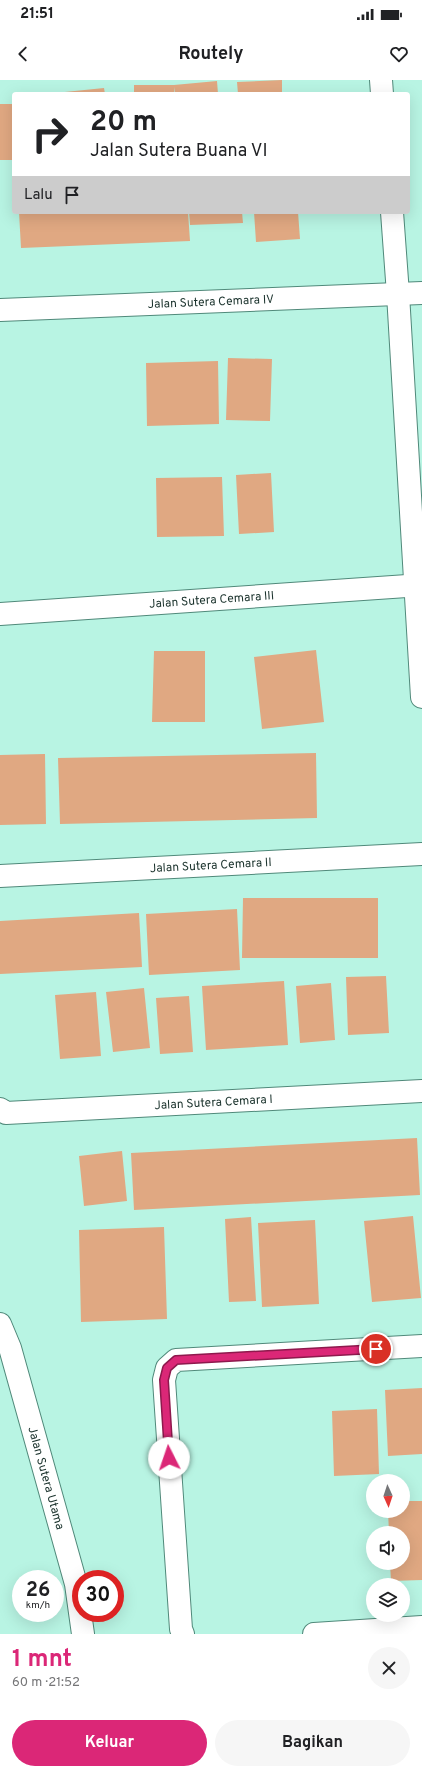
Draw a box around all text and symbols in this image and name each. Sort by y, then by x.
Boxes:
text: 21:51 [20,5,54,24]
icon: back [12,43,34,65]
text: Routely [178,43,244,66]
icon: heart [388,43,410,65]
text: 20 m [90,105,157,141]
icon: right [24,108,76,160]
text: Jalan Sutera Buana VI [90,140,268,163]
icon: arrive [61,184,83,206]
text: Lalu [24,186,53,205]
street label: Jalan Sutera Cemara IV [147,292,275,313]
street label: Jalan Sutera Cemara III [148,588,275,613]
street label: Jalan Sutera Cemara II [149,855,272,877]
street label: Jalan Sutera Cemara I [154,1092,273,1114]
pin [359,1332,393,1366]
icon: arrive [365,1338,387,1360]
street label: Jalan Sutera Utama [23,1425,67,1532]
position arrow [148,1437,190,1479]
north arrow [366,1474,410,1518]
map controls [366,1474,410,1622]
button: sound [366,1526,410,1570]
speed limit sign: 30 [72,1570,124,1622]
text: 26 [26,1578,50,1604]
button: layers [366,1578,410,1622]
text: km/h [26,1599,50,1612]
text: 1 mnt [12,1645,72,1675]
button: close [368,1647,410,1689]
text: 60 m · 21:52 [12,1675,80,1691]
button: Keluar [12,1720,207,1766]
button: Bagikan [215,1720,410,1766]

